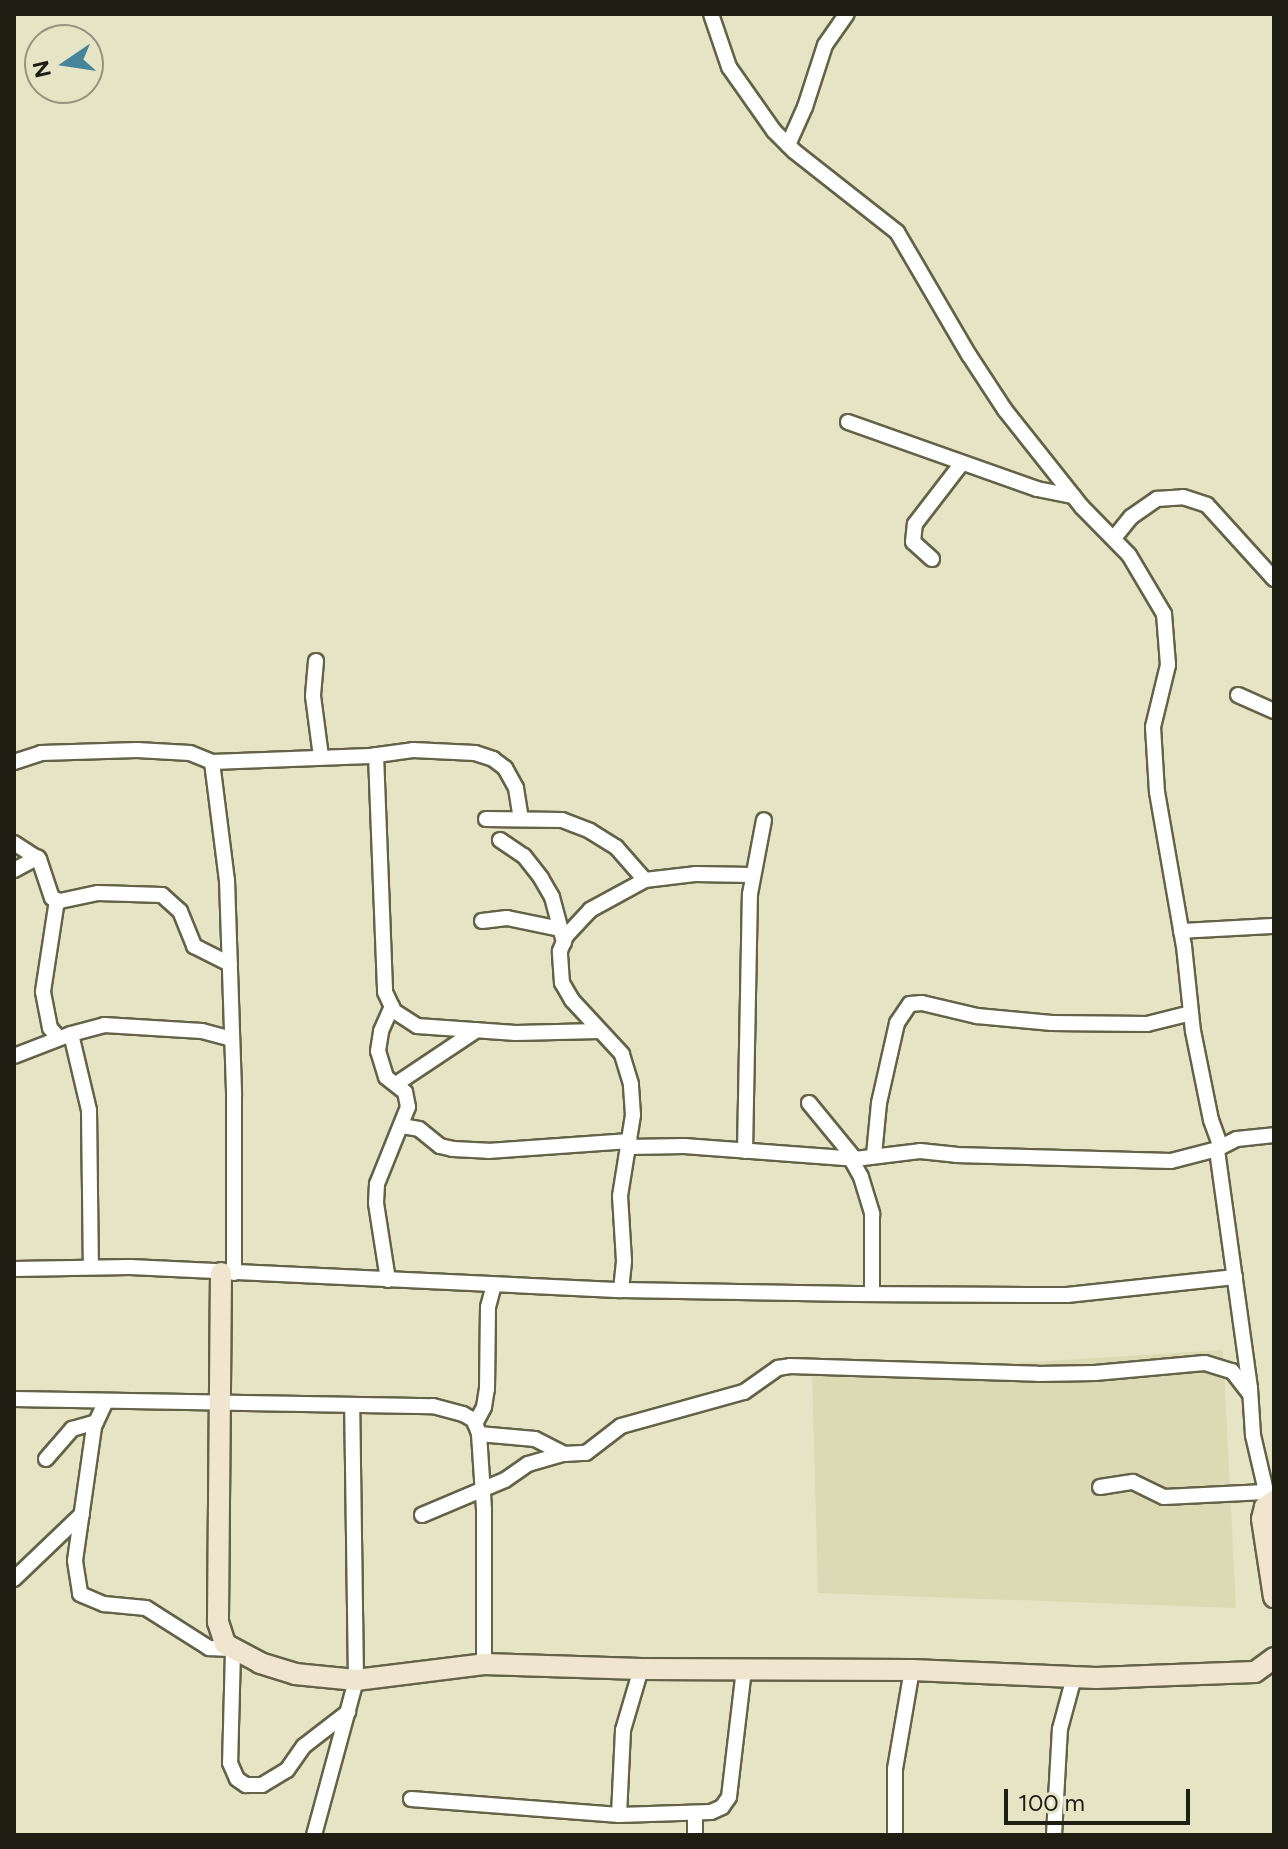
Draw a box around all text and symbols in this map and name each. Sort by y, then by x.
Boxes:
north arrow [24,24,104,104]
text: N [27,58,57,80]
scale bar [1008,1773,1194,1823]
text: 100 m [1018,1788,1085,1817]

